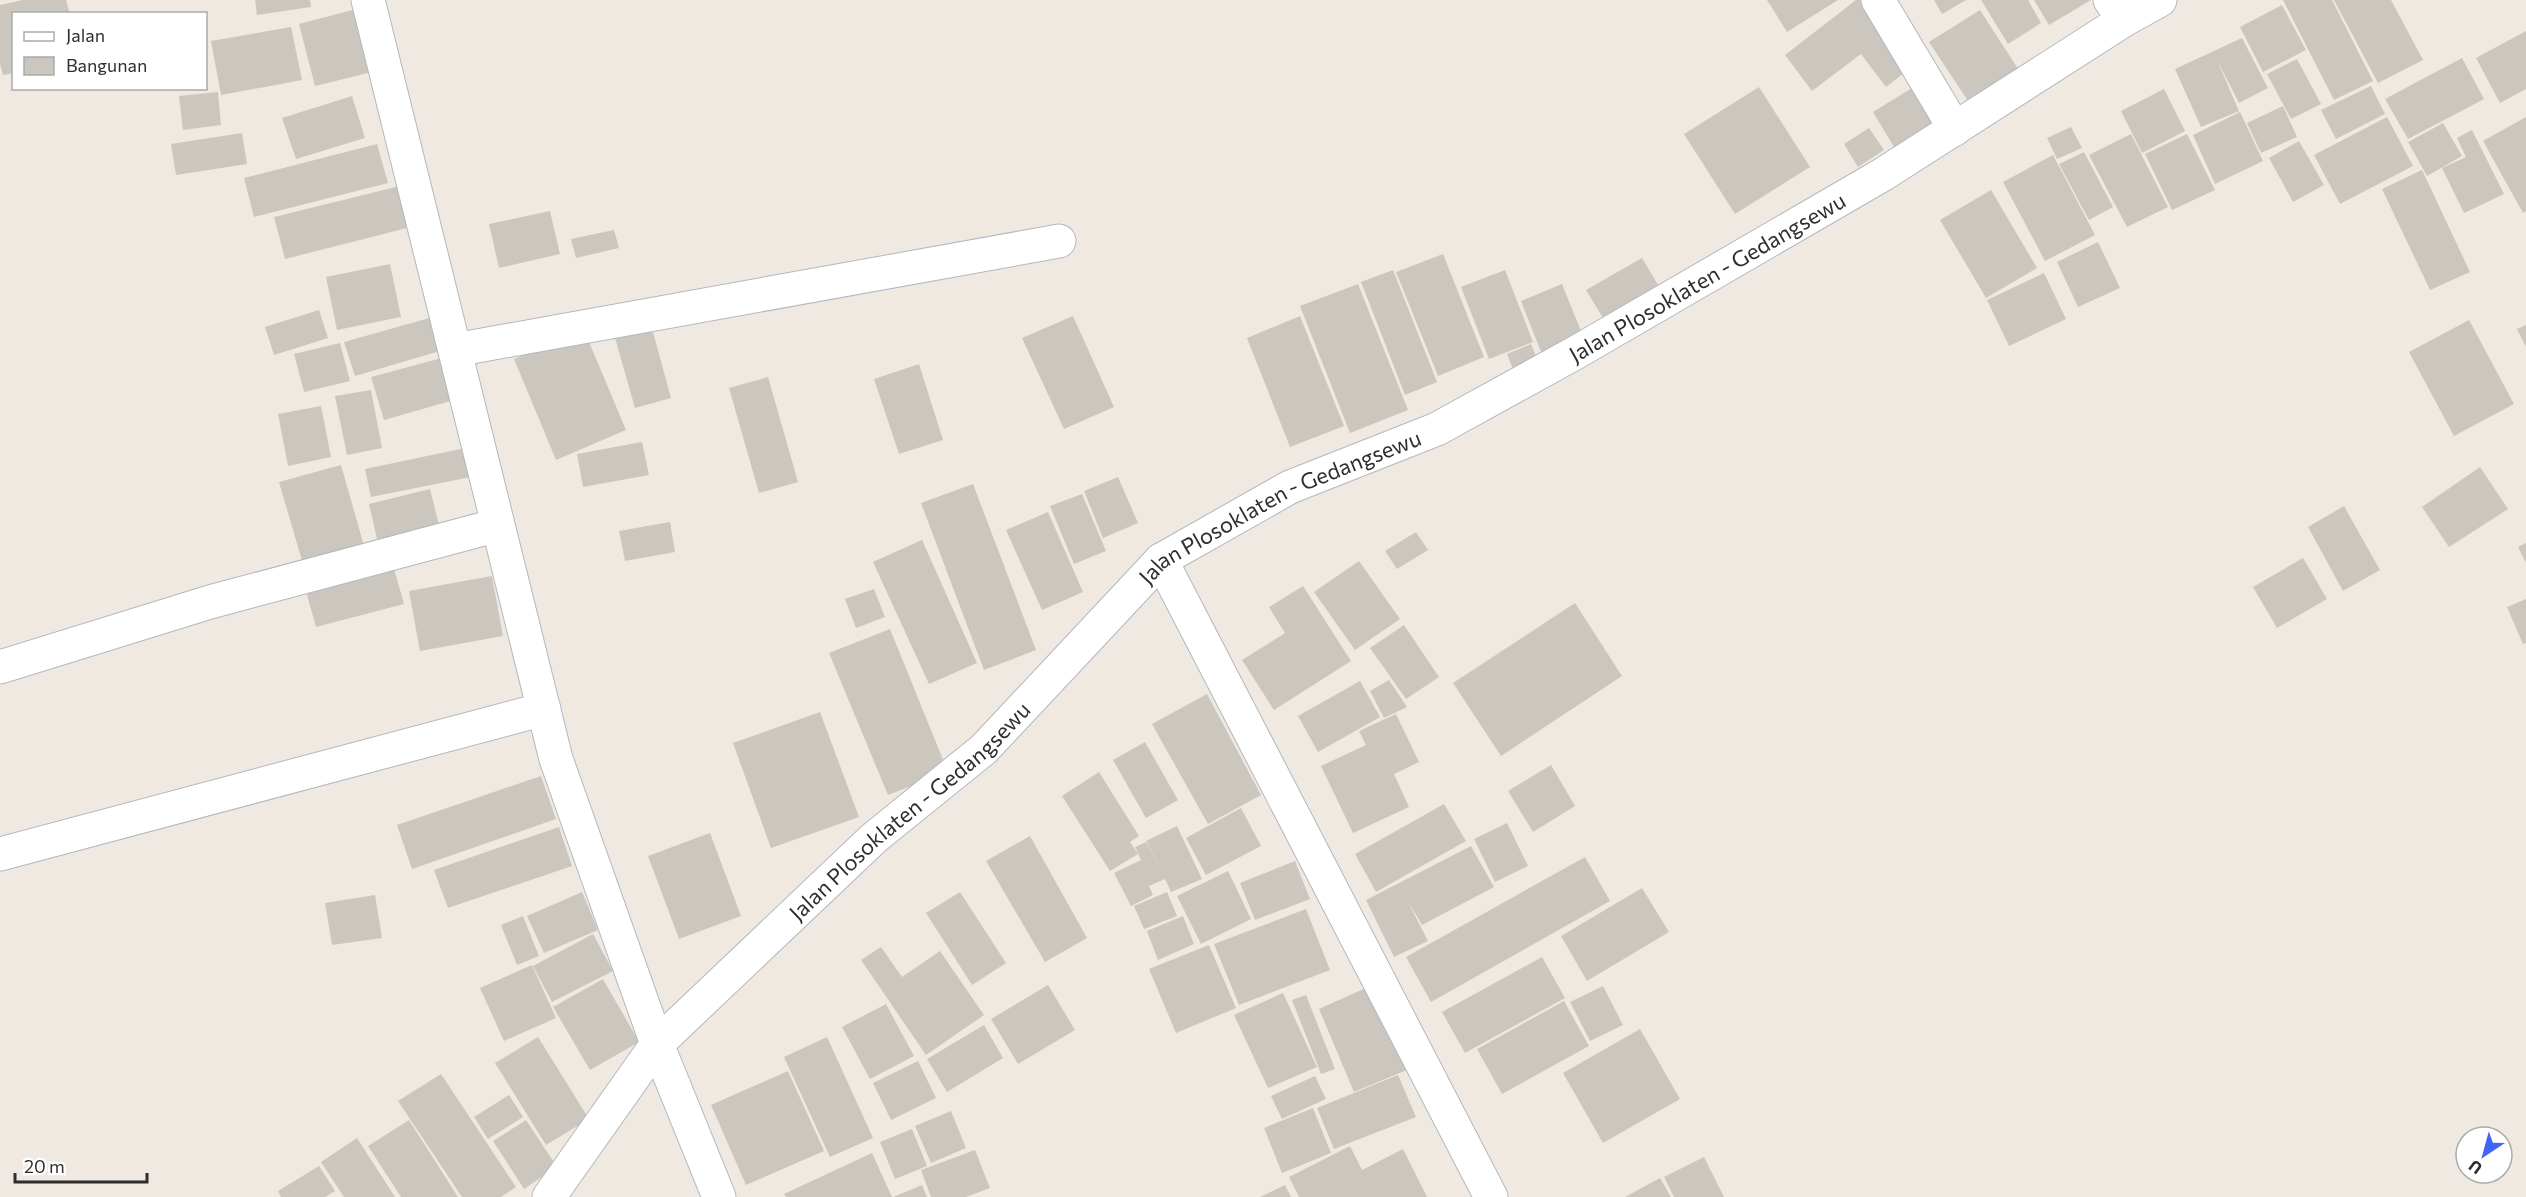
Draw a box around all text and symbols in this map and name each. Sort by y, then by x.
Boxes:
legend [12,12,207,90]
text: Jalan [66,24,105,46]
text: Bangunan [66,54,147,76]
street label: Jalan Plosoklaten - Gedangsewu [1564,186,1850,367]
street label: Jalan Plosoklaten - Gedangsewu [1132,423,1425,589]
street label: Jalan Plosoklaten - Gedangsewu [783,696,1035,926]
north arrow [2454,1125,2514,1185]
scale bar [15,1146,147,1184]
text: 20 m [24,1155,65,1177]
text: U [2465,1156,2485,1179]

